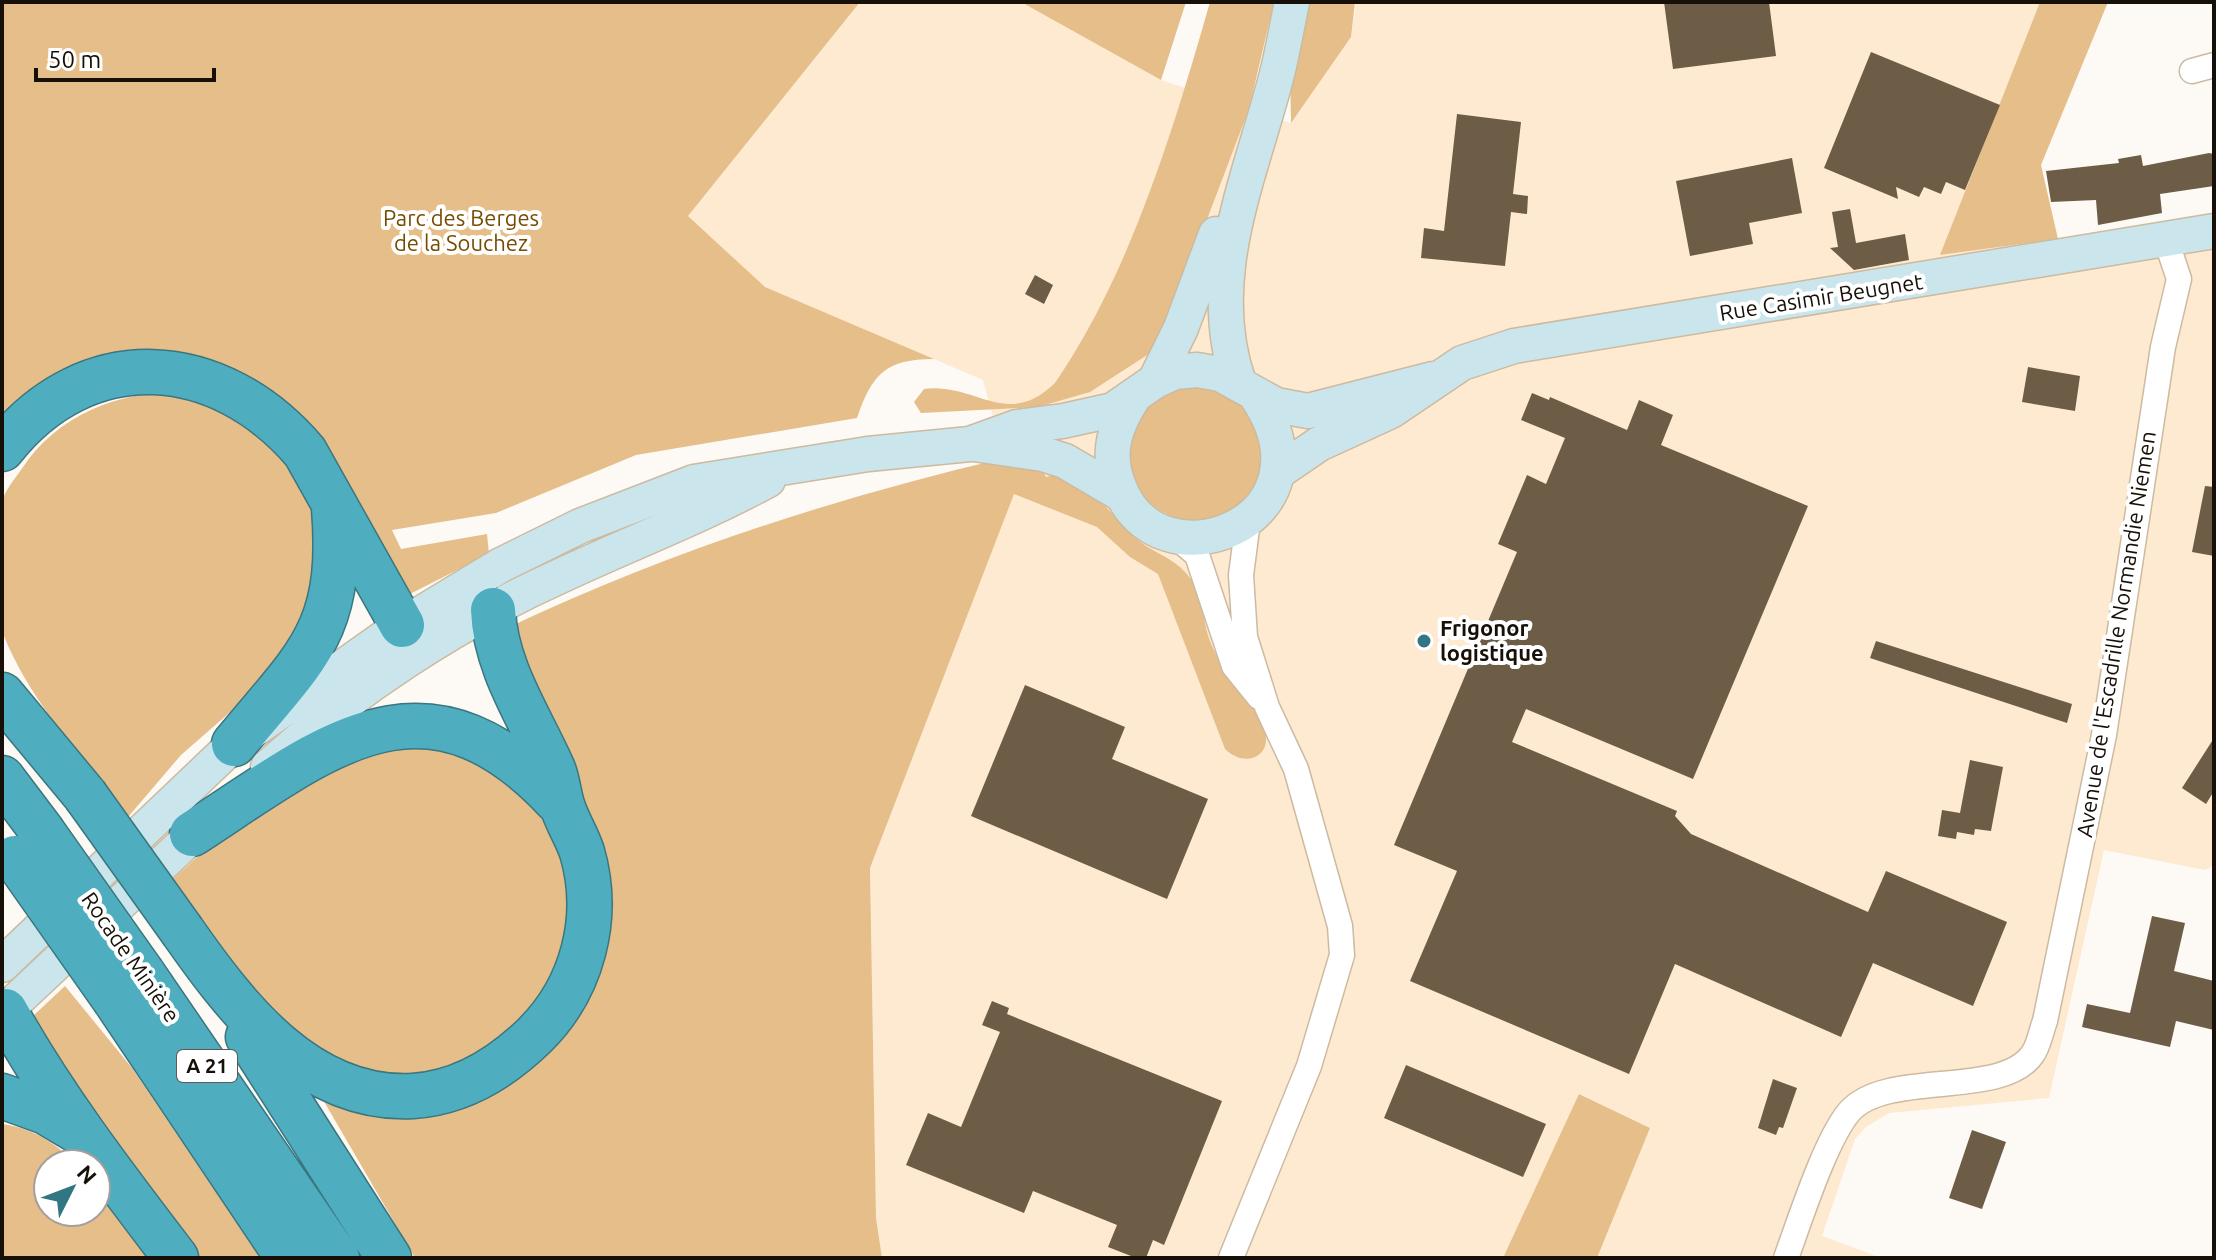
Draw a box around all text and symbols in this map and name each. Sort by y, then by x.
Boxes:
scale bar [36,32,214,82]
text: 50 m [48,46,101,73]
park label: Parc des Berges de la Souchez [383,205,539,255]
street label: Rue Casimir Beugnet [1717,268,1925,325]
street label: Avenue de l'Escadrille Normandie Niemen [2071,429,2160,839]
place label: Frigonor logistique [1440,615,1544,665]
marker: Frigonor logistique [1415,632,1433,650]
street label: Rocade Minière [77,887,186,1027]
road number: A 21 [177,1050,237,1082]
north arrow [32,1148,112,1228]
text: N [72,1160,102,1189]

